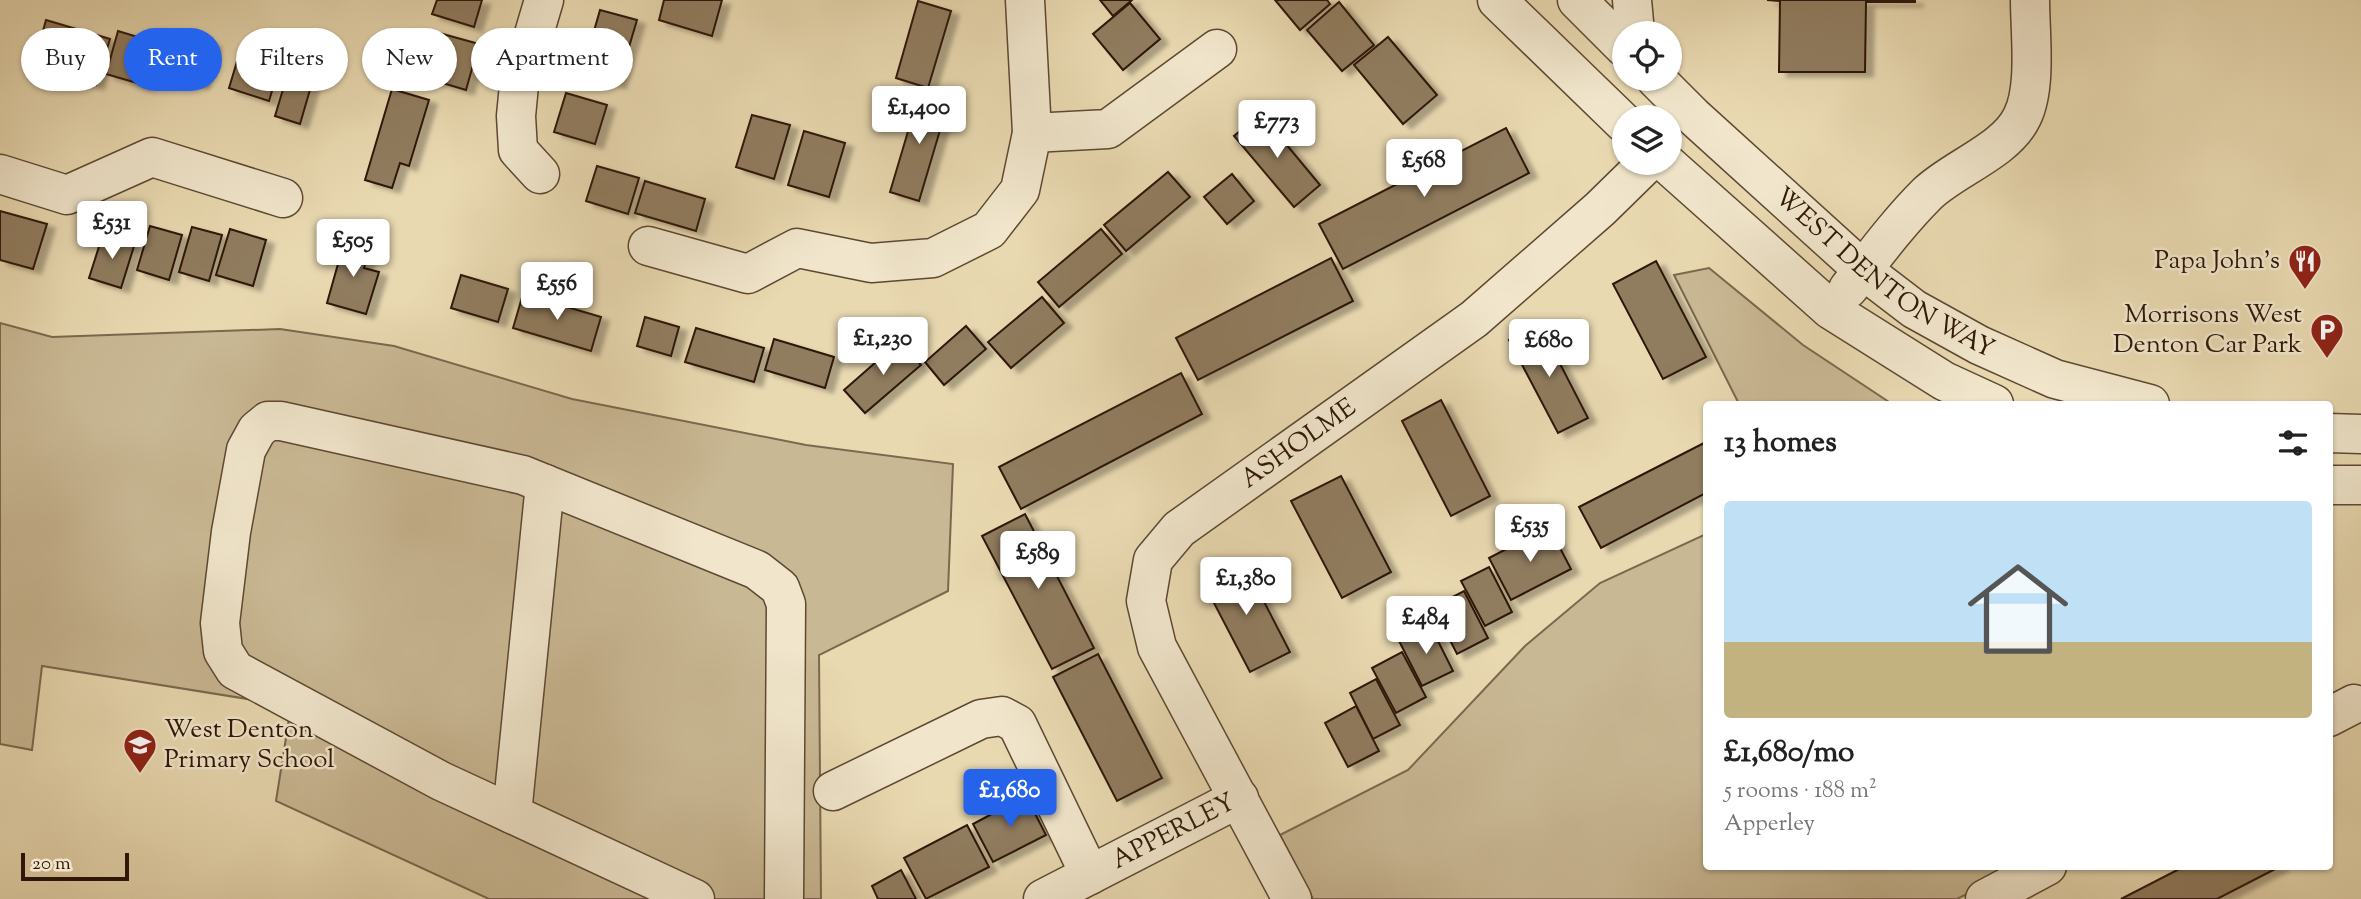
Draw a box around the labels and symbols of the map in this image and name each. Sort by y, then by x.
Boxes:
pin: £1,400 [862,86,976,146]
pin: £773 [1236,100,1318,160]
pin: £568 [1383,140,1465,199]
street label: WEST DENTON WAY [1765,179,2000,368]
pin: £531 [71,202,153,261]
pin: £505 [312,219,394,279]
restaurant icon: Papa John's [2286,242,2324,291]
place label: Papa John's [2154,243,2280,280]
pin: £556 [516,262,598,322]
place label: Morrisons West Denton Car Park [2113,297,2302,364]
parking icon: Morrisons West Denton Car Park [2308,311,2346,360]
pin: £1,230 [826,318,940,377]
pin: £680 [1508,320,1590,379]
street label: ASHOLME [1233,390,1364,498]
pin: £535 [1489,504,1571,564]
pin: £589 [997,532,1079,591]
pin: £1,380 [1189,558,1303,617]
pin: £484 [1385,596,1467,656]
place label: West Denton Primary School [164,712,334,779]
school or university icon: West Denton Primary School [121,726,159,775]
pin: £1,680 [953,770,1067,829]
street label: APPERLEY [1105,784,1242,879]
scale bar [21,850,130,882]

